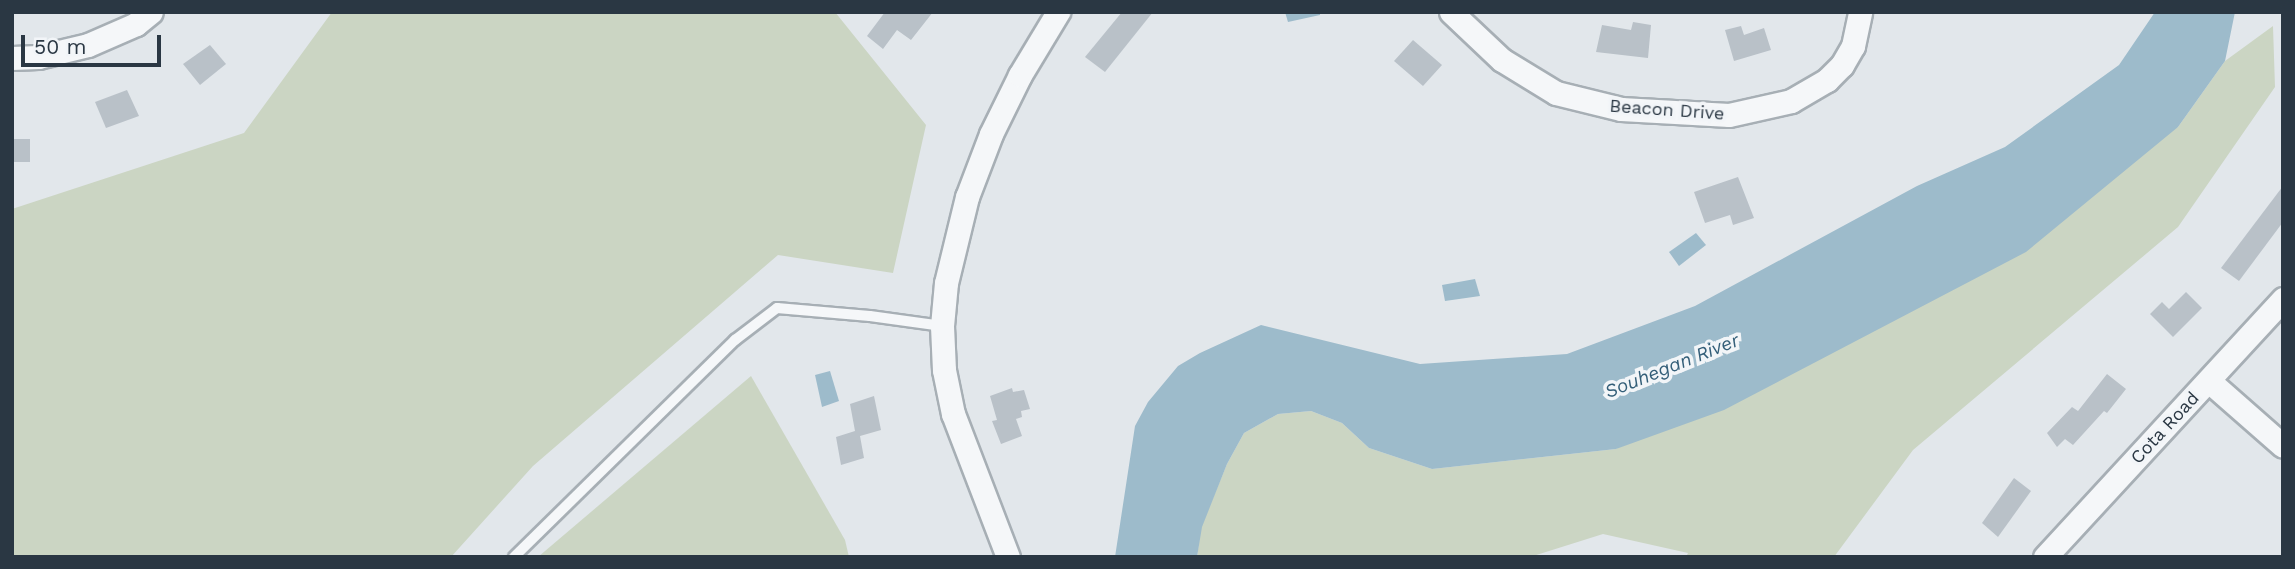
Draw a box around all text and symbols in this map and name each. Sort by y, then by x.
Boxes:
scale bar [24,21,164,65]
text: 50 m [34,34,86,59]
street label: Beacon Drive [1609,95,1725,125]
water label: Souhegan River [1601,329,1743,403]
street label: Cota Road [2126,387,2204,469]

